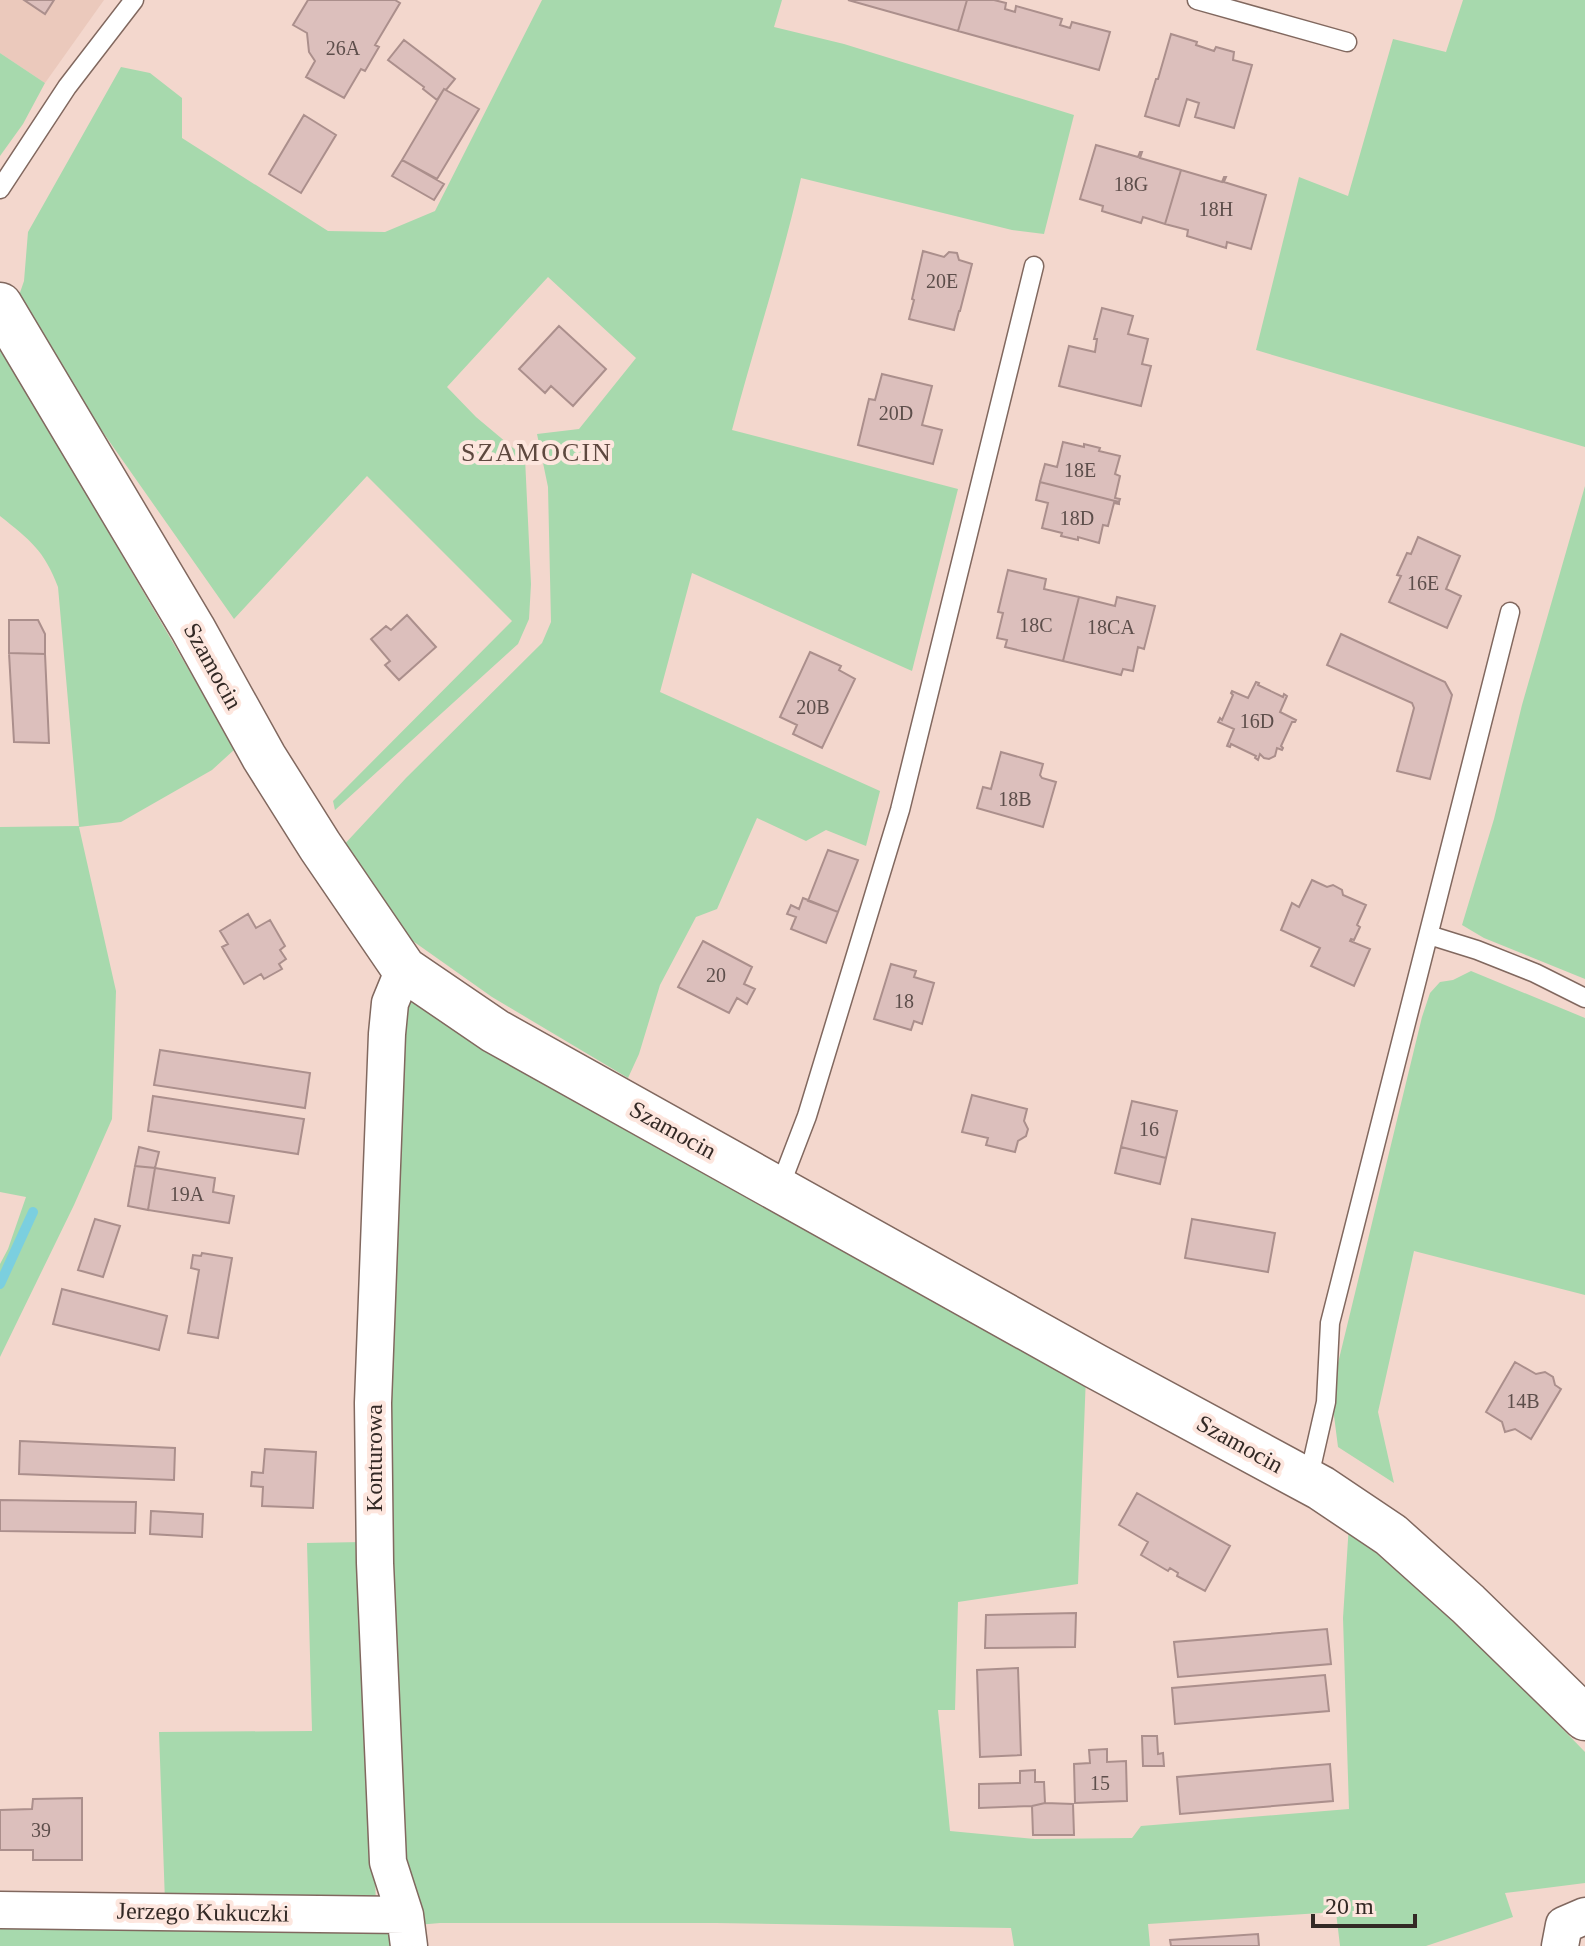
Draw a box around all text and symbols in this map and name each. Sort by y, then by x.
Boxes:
house number: 26A [326,37,361,59]
house number: 18G [1114,173,1148,195]
house number: 18H [1199,198,1233,220]
house number: 20E [926,270,958,292]
house number: 20D [879,402,913,424]
district label: SZAMOCIN [461,438,613,467]
house number: 18E [1064,459,1096,481]
house number: 18D [1060,507,1094,529]
house number: 16E [1407,572,1439,594]
house number: 18C [1019,614,1053,636]
house number: 18CA [1087,616,1135,638]
street label: Szamocin [179,618,247,714]
house number: 20B [796,696,830,718]
house number: 16D [1240,710,1274,732]
house number: 18B [998,788,1032,810]
house number: 20 [706,964,726,986]
house number: 18 [894,990,914,1012]
street label: Szamocin [625,1096,721,1164]
house number: 16 [1139,1118,1159,1140]
house number: 19A [170,1183,205,1205]
house number: 14B [1506,1390,1540,1412]
street label: Konturowa [361,1404,387,1512]
street label: Szamocin [1192,1410,1288,1478]
house number: 15 [1090,1772,1110,1794]
house number: 39 [31,1819,51,1841]
scale bar [1313,1878,1415,1928]
text: 20 m [1325,1893,1374,1919]
street label: Jerzego Kukuczki [116,1897,290,1927]

